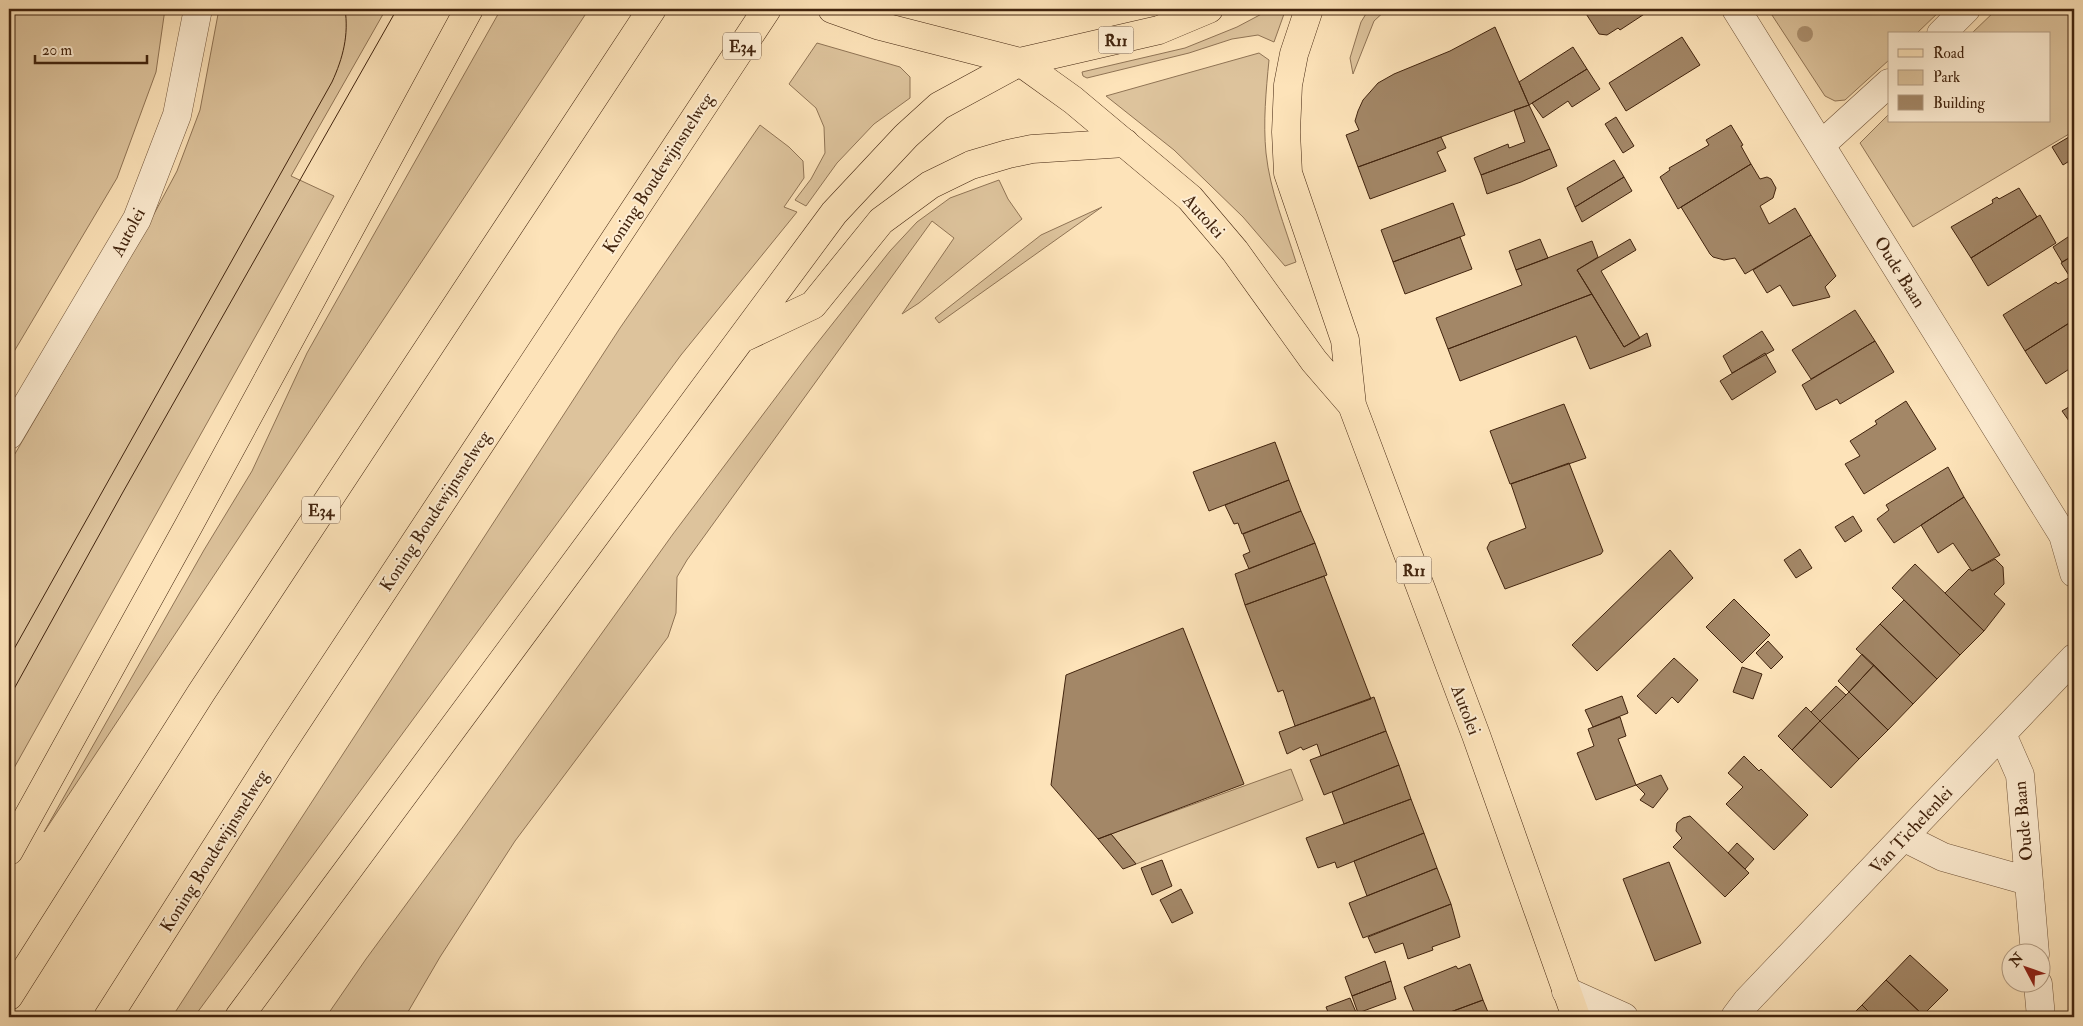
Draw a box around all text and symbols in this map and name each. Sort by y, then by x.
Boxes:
road number: R11 [1098,26,1134,54]
scale bar [35,32,148,64]
road number: E34 [723,32,761,59]
legend [1888,32,2050,122]
text: 20 m [42,41,72,60]
text: Road [1933,44,1965,63]
text: Park [1933,68,1960,87]
street label: Koning Boudewijnsnelweg [598,88,720,258]
text: Building [1933,94,1985,113]
street label: Autolei [1177,189,1230,243]
street label: Autolei [106,204,151,261]
street label: Oude Baan [1869,232,1931,312]
street label: Koning Boudewijnsnelweg [375,426,497,596]
road number: E34 [302,496,340,524]
road number: R11 [1396,556,1432,584]
street label: Autolei [1445,681,1486,739]
street label: Koning Boudewijnsnelweg [155,765,274,937]
street label: Oude Baan [2009,780,2038,862]
street label: Van Tichelenlei [1865,781,1958,879]
north arrow [2000,944,2050,994]
text: N [2005,949,2027,971]

